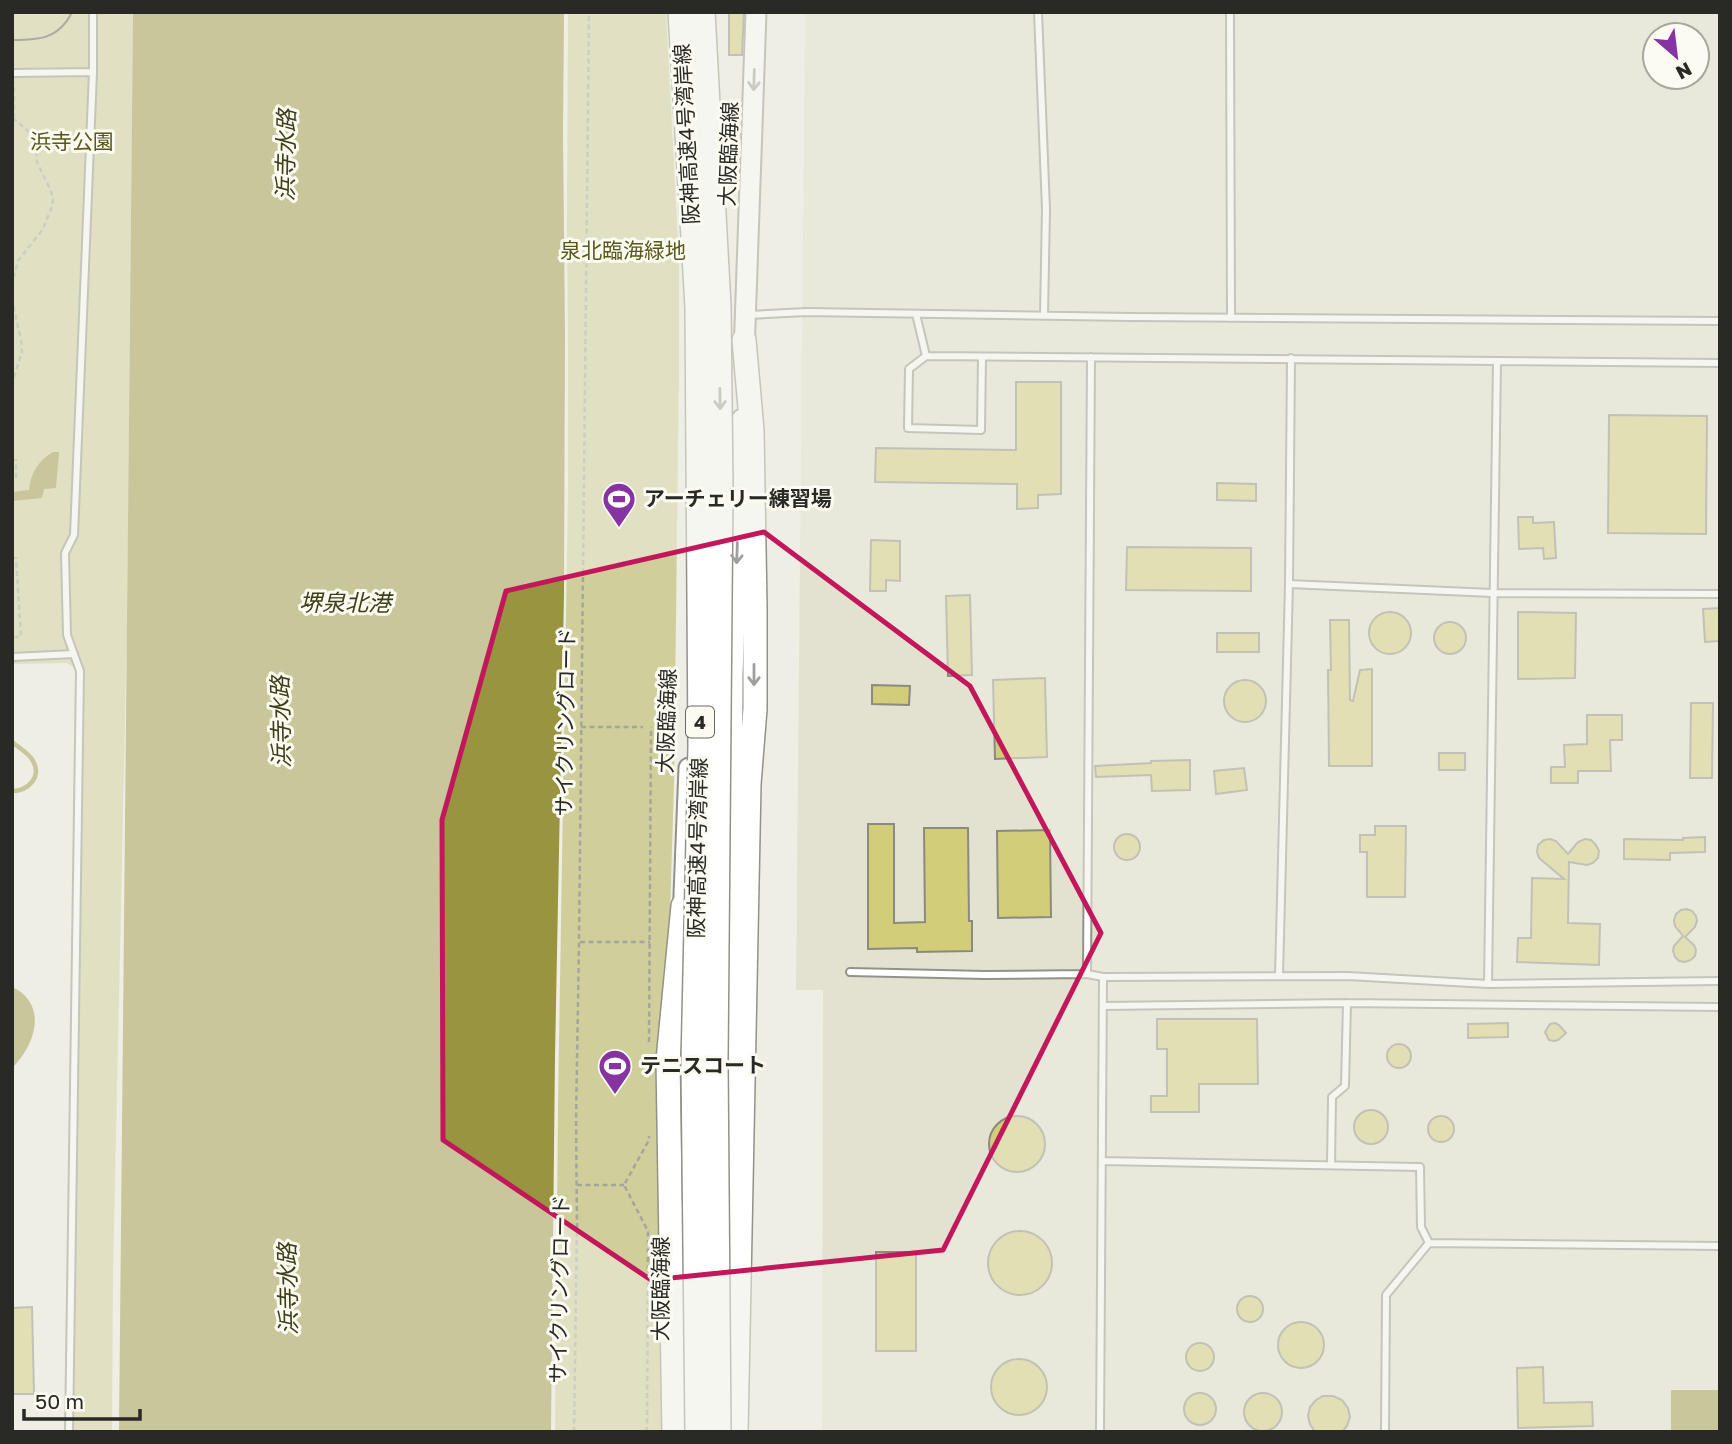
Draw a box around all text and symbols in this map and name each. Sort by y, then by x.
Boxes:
north arrow [1641,21,1711,91]
street label: 阪神高速4号湾岸線 [668,43,704,225]
text: N [1672,58,1696,85]
one-way arrow [747,69,761,92]
street label: 大阪臨海線 [713,101,743,207]
water label: 浜寺水路 [270,107,300,201]
park label: 浜寺公園 [30,128,114,154]
park label: 泉北臨海緑地 [560,237,686,263]
one-way arrow [713,387,727,410]
sports icon: アーチェリー練習場 [600,480,638,529]
place label: アーチェリー練習場 [644,485,832,511]
one-way arrow [731,541,744,564]
water label: 堺泉北港 [299,588,394,616]
street label: サイクリングロード [550,627,580,816]
one-way arrow [748,663,761,686]
street label: 大阪臨海線 [651,668,681,774]
water label: 浜寺水路 [265,674,295,768]
road number: 4 [686,706,714,737]
street label: 阪神高速4号湾岸線 [682,757,712,939]
sports icon: テニスコート [596,1047,634,1096]
place label: テニスコート [640,1052,766,1078]
street label: サイクリングロード [544,1194,574,1383]
street label: 大阪臨海線 [647,1237,673,1342]
water label: 浜寺水路 [272,1241,302,1335]
scale bar [24,1378,140,1422]
text: 50 m [35,1388,84,1414]

